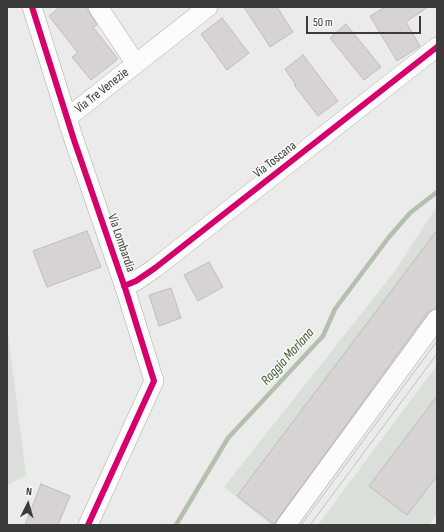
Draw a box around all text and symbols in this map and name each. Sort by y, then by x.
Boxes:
scale bar [308,8,423,34]
text: 50 m [313,15,333,30]
street label: Via Tre Venezie [72,65,132,117]
street label: Via Toscana [250,138,300,182]
street label: Via Lombardia [104,212,138,274]
water label: Roggia Morlana [258,325,318,389]
north arrow [8,484,48,524]
text: N [26,485,33,498]

